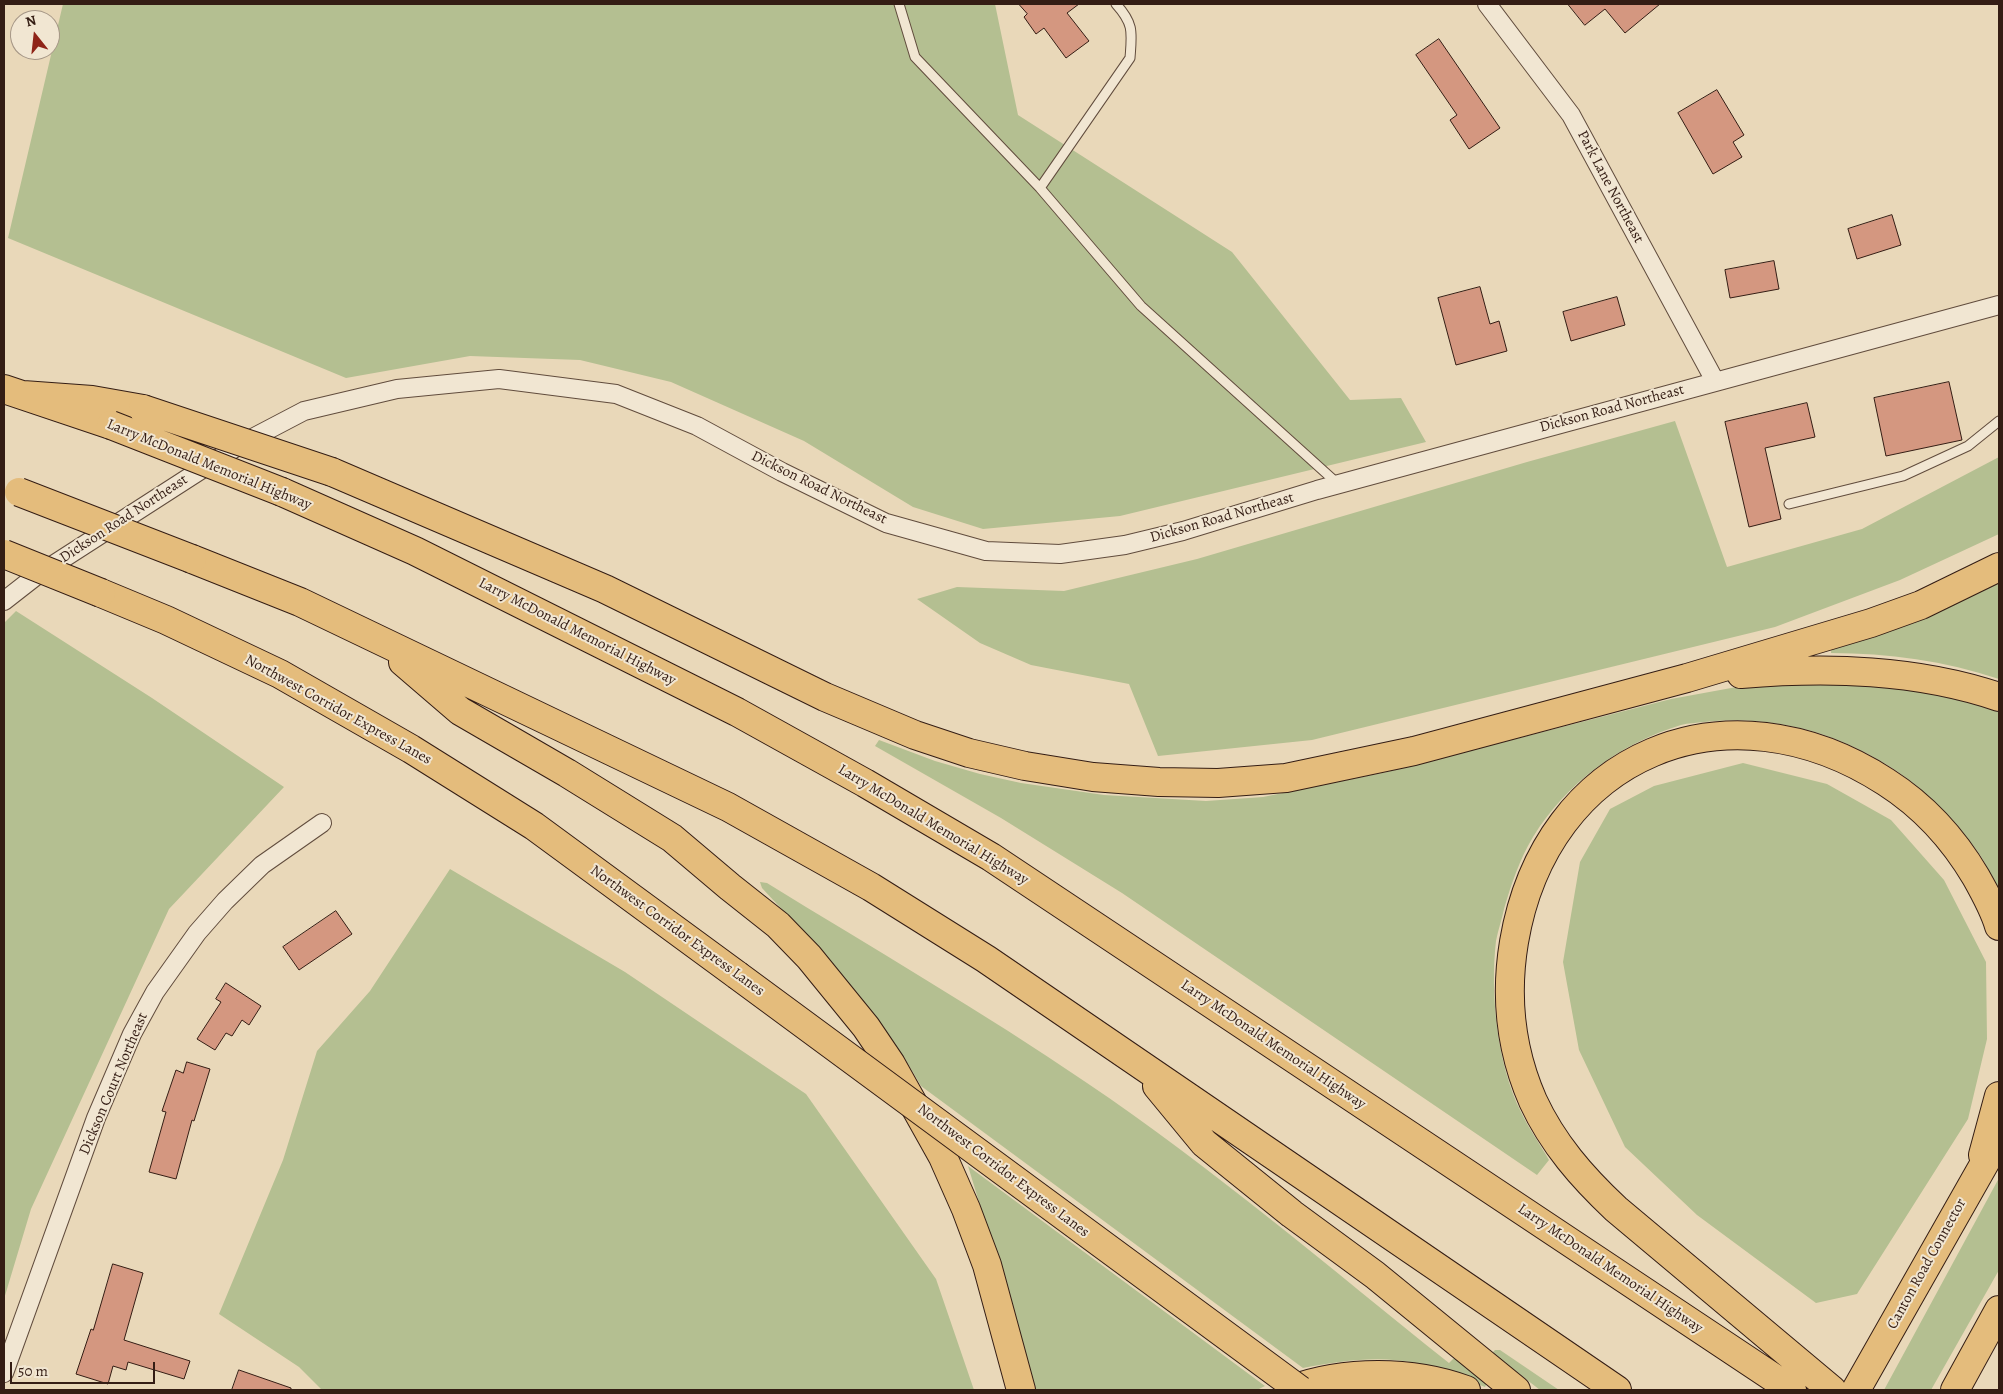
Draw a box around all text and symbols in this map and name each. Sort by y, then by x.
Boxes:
north arrow [10,10,60,60]
text: N [23,11,39,32]
street label: Park Lane Northeast [1573,128,1647,246]
street label: Dickson Road Northeast [1538,381,1686,437]
street label: Larry McDonald Memorial Highway [104,416,314,514]
street label: Dickson Road Northeast [748,447,890,529]
street label: Dickson Road Northeast [57,471,191,567]
street label: Dickson Road Northeast [1148,489,1296,547]
street label: Larry McDonald Memorial Highway [475,574,679,690]
street label: Northwest Corridor Express Lanes [241,651,435,769]
street label: Larry McDonald Memorial Highway [834,761,1032,889]
street label: Northwest Corridor Express Lanes [586,862,768,1000]
street label: Larry McDonald Memorial Highway [1177,976,1369,1114]
street label: Dickson Court Northeast [76,1010,152,1158]
street label: Northwest Corridor Express Lanes [913,1100,1093,1242]
street label: Canton Road Connector [1884,1196,1970,1332]
street label: Larry McDonald Memorial Highway [1514,1200,1706,1338]
scale bar [12,1352,158,1384]
text: 50 m [18,1361,48,1381]

